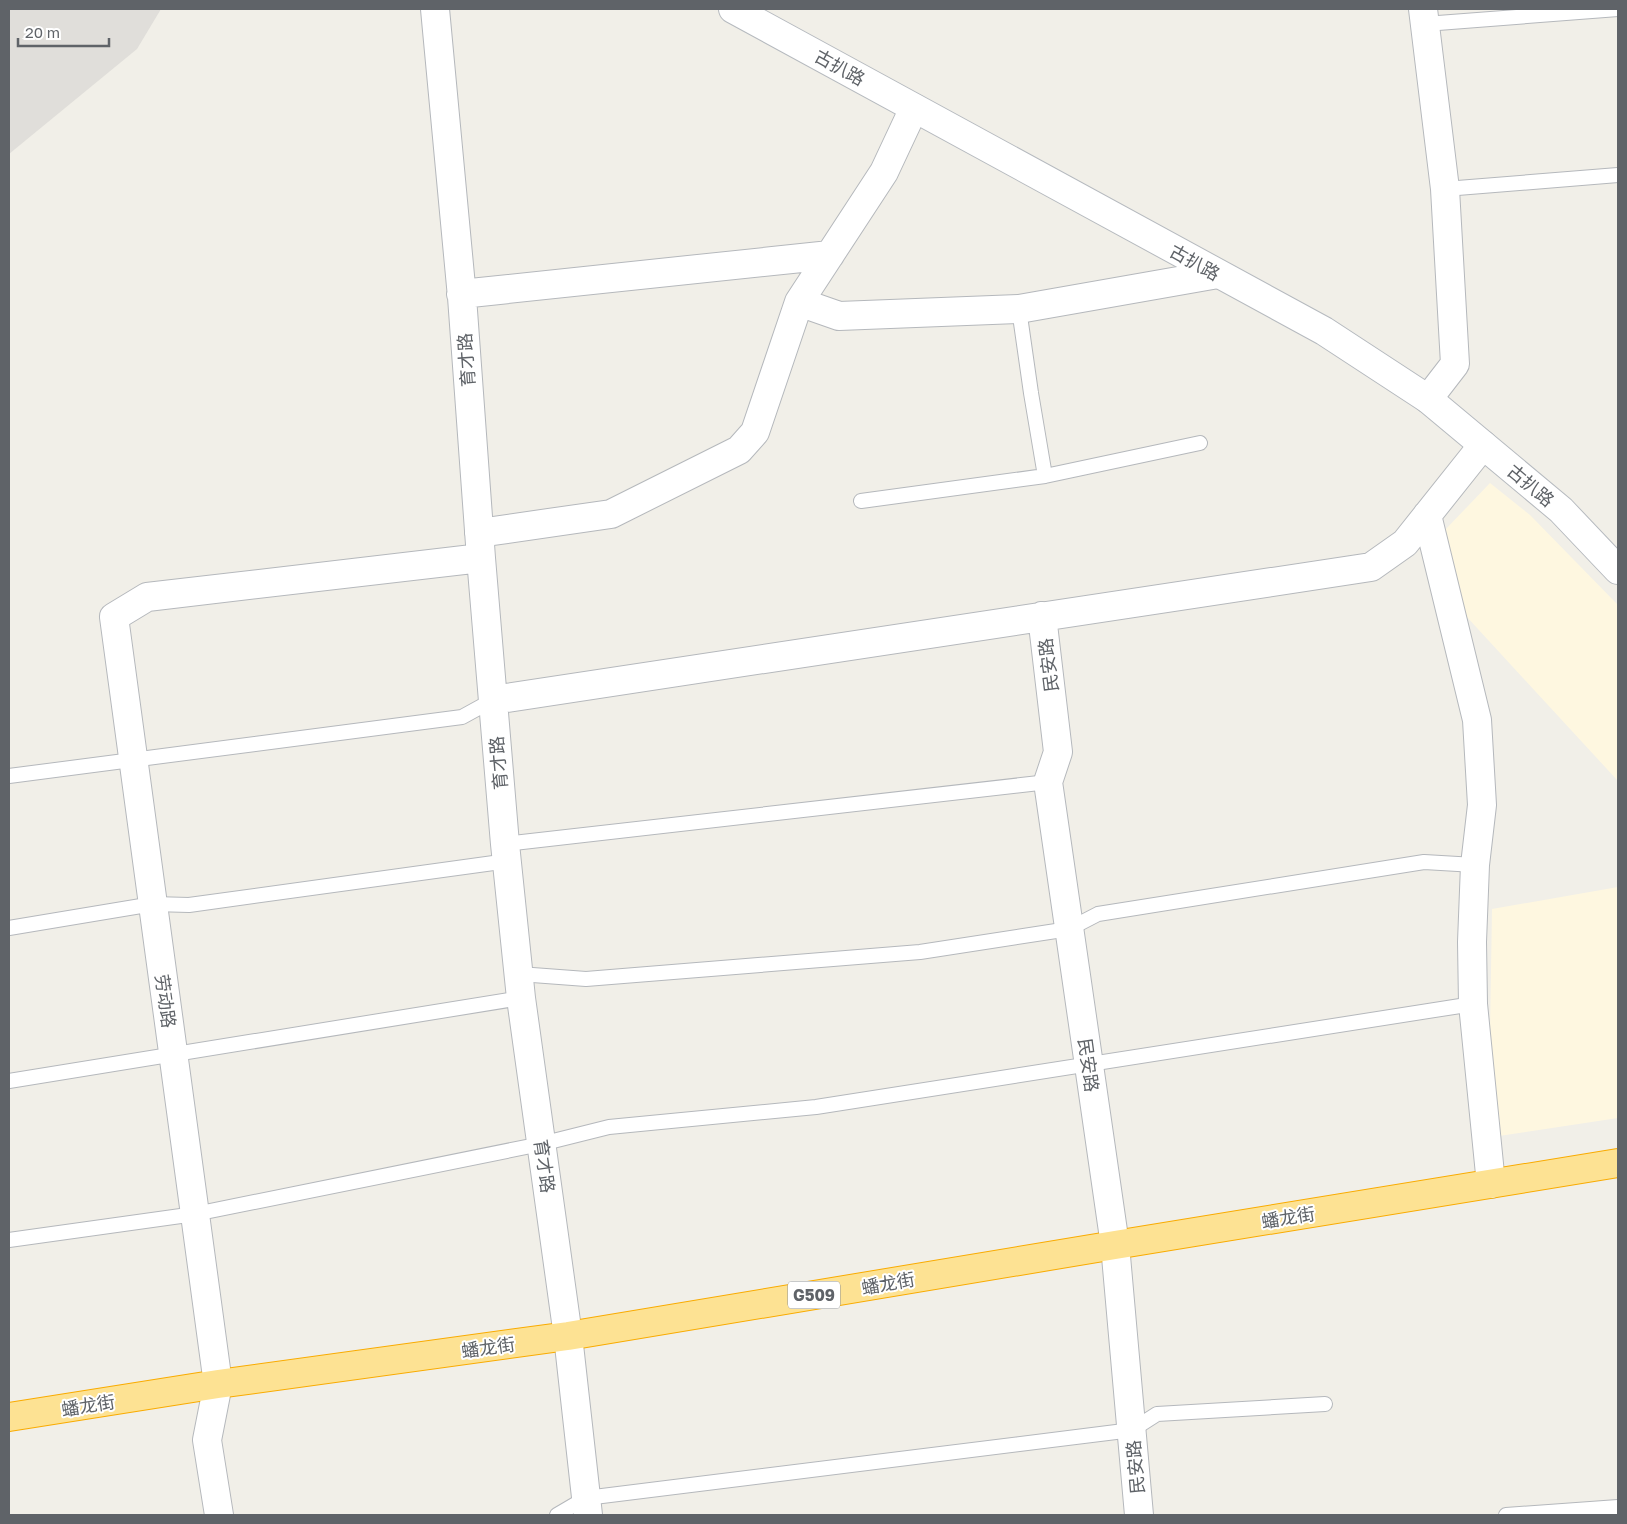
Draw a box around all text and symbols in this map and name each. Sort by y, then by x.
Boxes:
scale bar [18,15,109,47]
text: 20 m [25,23,60,41]
street label: 古扒路 [811,44,869,90]
street label: 古扒路 [1166,239,1224,285]
street label: 育才路 [453,332,479,388]
street label: 古扒路 [1503,459,1559,511]
street label: 民安路 [1034,637,1062,693]
street label: 育才路 [485,735,511,791]
street label: 劳动路 [151,973,181,1029]
street label: 民安路 [1074,1037,1104,1093]
street label: 育才路 [530,1138,560,1194]
street label: 蟠龙街 [1260,1202,1316,1232]
street label: 蟠龙街 [860,1267,916,1299]
road number: G509 [788,1282,840,1308]
street label: 蟠龙街 [460,1332,516,1362]
street label: 蟠龙街 [60,1390,116,1420]
street label: 民安路 [1122,1439,1148,1495]

